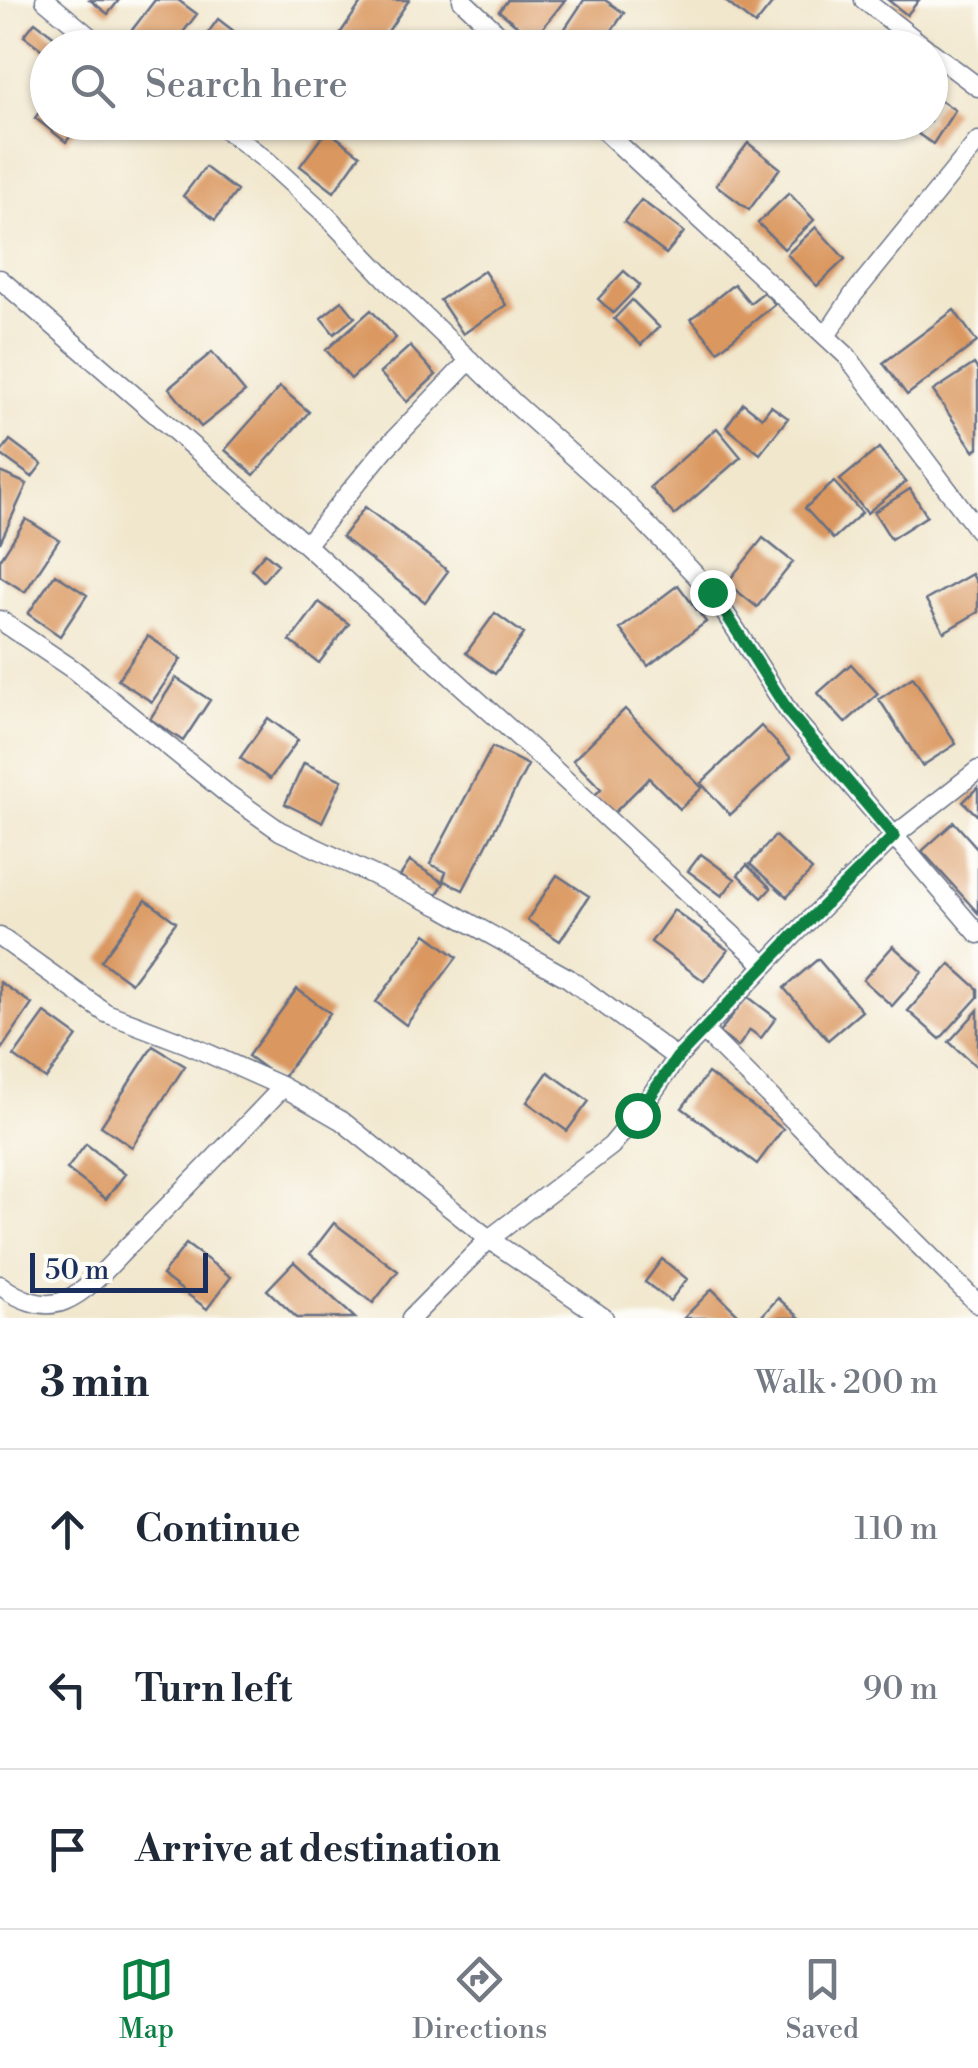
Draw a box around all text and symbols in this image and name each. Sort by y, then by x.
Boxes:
search box [30,30,948,140]
icon: search [65,58,120,113]
text: Search here [145,62,348,109]
route end [690,570,736,616]
route start [615,1093,661,1139]
scale bar [30,1248,208,1292]
text: 50 m [45,1253,109,1288]
text: 3 min [40,1357,149,1410]
text: Walk · 200 m [755,1363,938,1403]
icon: ahead [40,1502,95,1557]
text: Continue [135,1506,300,1553]
text: 110 m [855,1509,938,1549]
icon: left [40,1662,95,1717]
text: Turn left [135,1666,292,1713]
text: 90 m [863,1669,938,1709]
icon: arrive [40,1822,95,1877]
text: Arrive at destination [135,1826,501,1873]
tab: Map [119,1952,174,2047]
tab: Directions [412,1952,547,2047]
tab: Saved [785,1952,859,2047]

